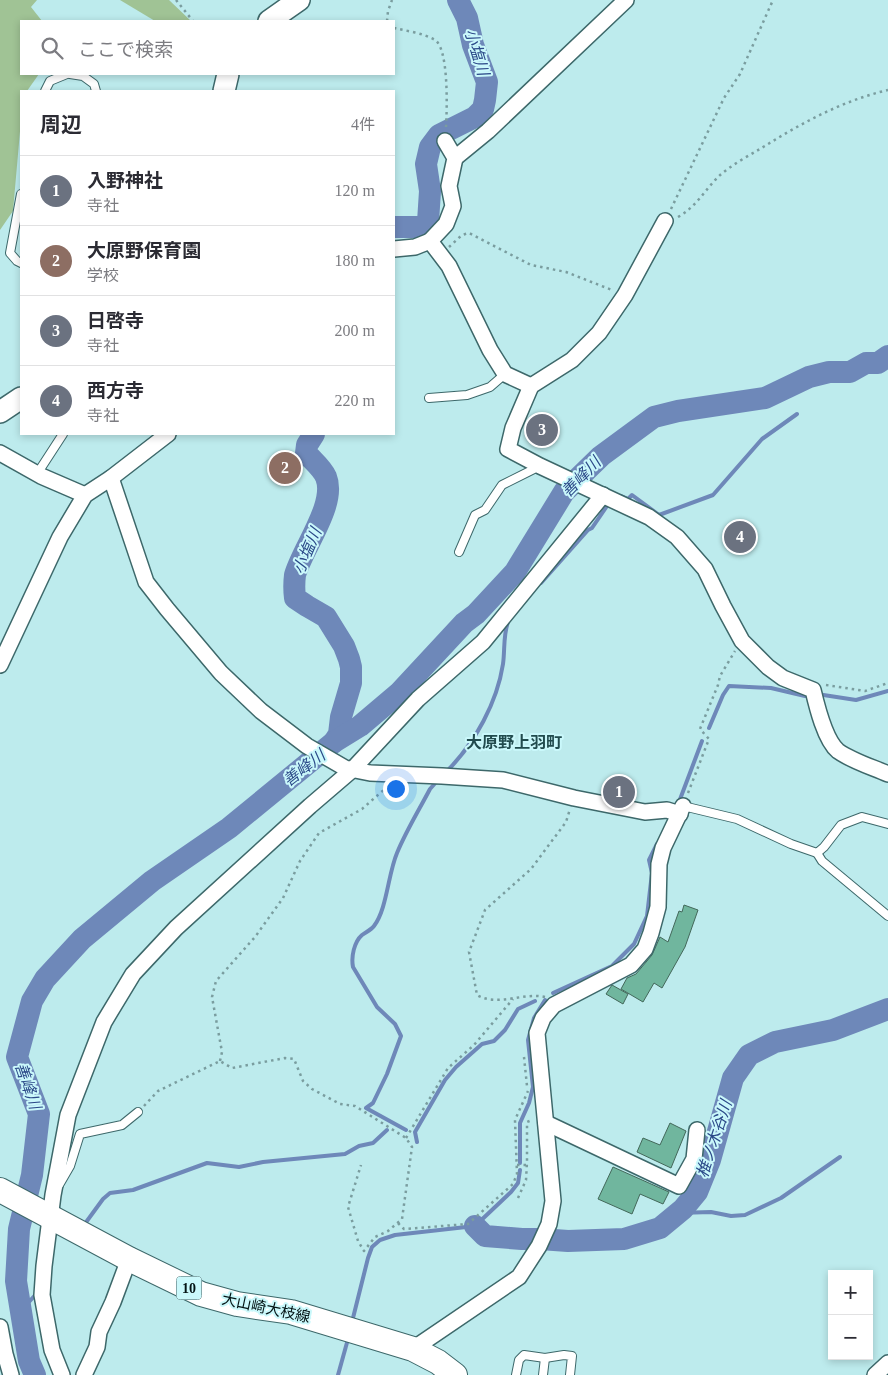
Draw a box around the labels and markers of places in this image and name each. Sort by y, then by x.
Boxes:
pin: 3 [526,411,558,449]
pin: 2 [269,449,301,487]
pin: 4 [724,518,756,556]
pin: 1 [603,773,635,811]

